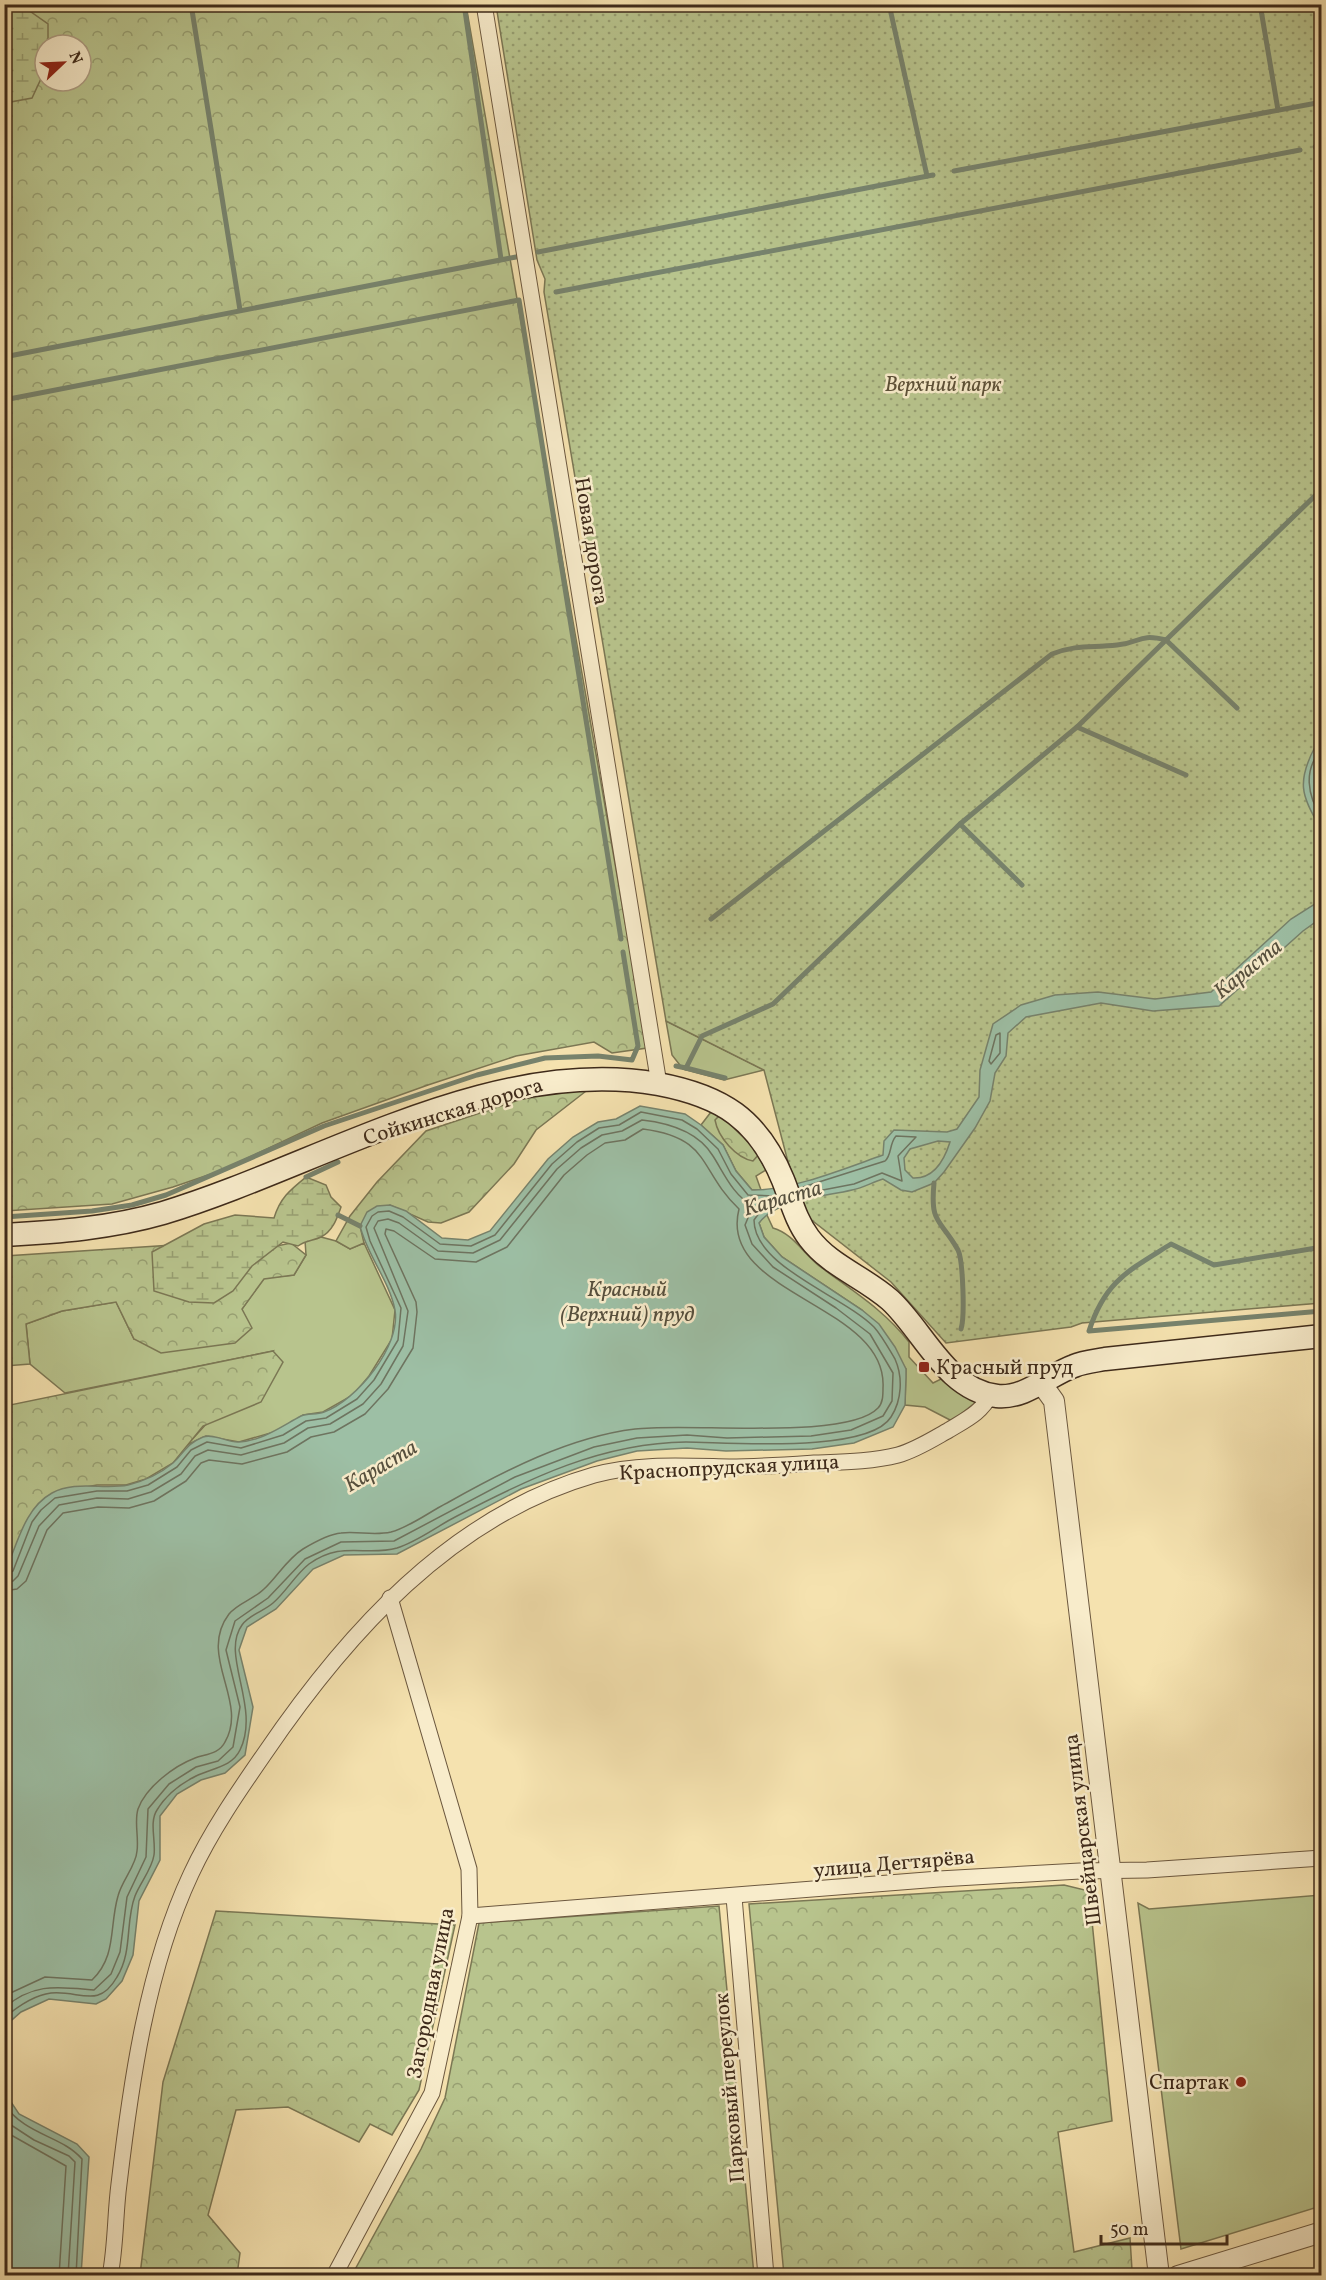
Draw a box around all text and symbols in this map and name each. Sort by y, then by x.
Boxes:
north arrow [33,33,93,93]
text: N [63,48,88,68]
park label: Верхний парк [885,371,1002,400]
street label: Новая дорога [566,475,615,607]
water label: Караста [1208,933,1290,1007]
street label: Сойкинская дорога [360,1071,547,1154]
water label: Караста [740,1173,826,1225]
water label: Красный (Верхний) пруд [560,1275,694,1331]
place label: Красный пруд [936,1354,1073,1383]
marker: Красный пруд [917,1360,931,1374]
water label: Караста [339,1433,424,1501]
street label: Краснопрудская улица [618,1448,840,1489]
street label: Швейцарская улица [1057,1732,1110,1928]
street label: улица Дегтярёва [812,1843,976,1886]
street label: Загородная улица [401,1905,462,2081]
street label: Парковый переулок [708,1992,753,2184]
place label: Спартак [1149,2069,1229,2098]
marker: Спартак [1234,2075,1248,2089]
scale bar [1101,2208,1227,2246]
text: 50 m [1110,2218,1149,2243]

